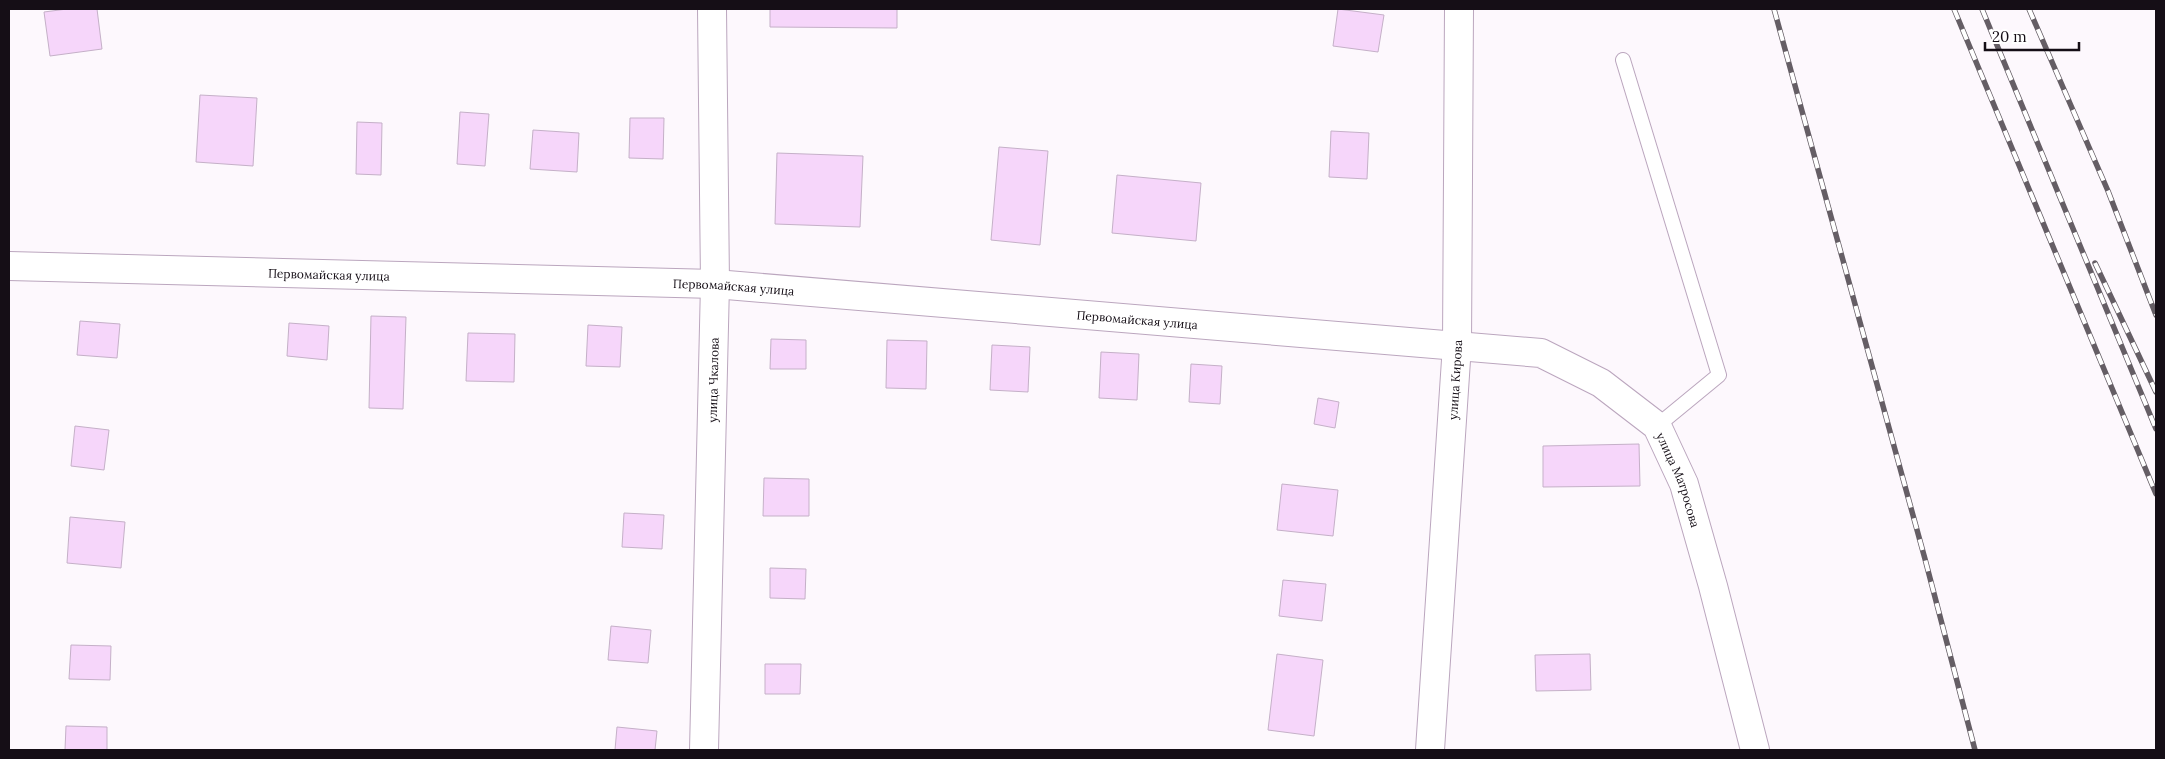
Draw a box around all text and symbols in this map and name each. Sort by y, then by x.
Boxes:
scale bar [1985,20,2079,52]
text: 20 m [1992,27,2027,46]
street label: Первомайская улица [268,265,390,283]
street label: Первомайская улица [673,275,795,298]
street label: Первомайская улица [1076,307,1199,332]
street label: улица Чкалова [704,337,721,423]
street label: улица Кирова [1445,340,1465,420]
street label: улица Матросова [1653,430,1703,529]

